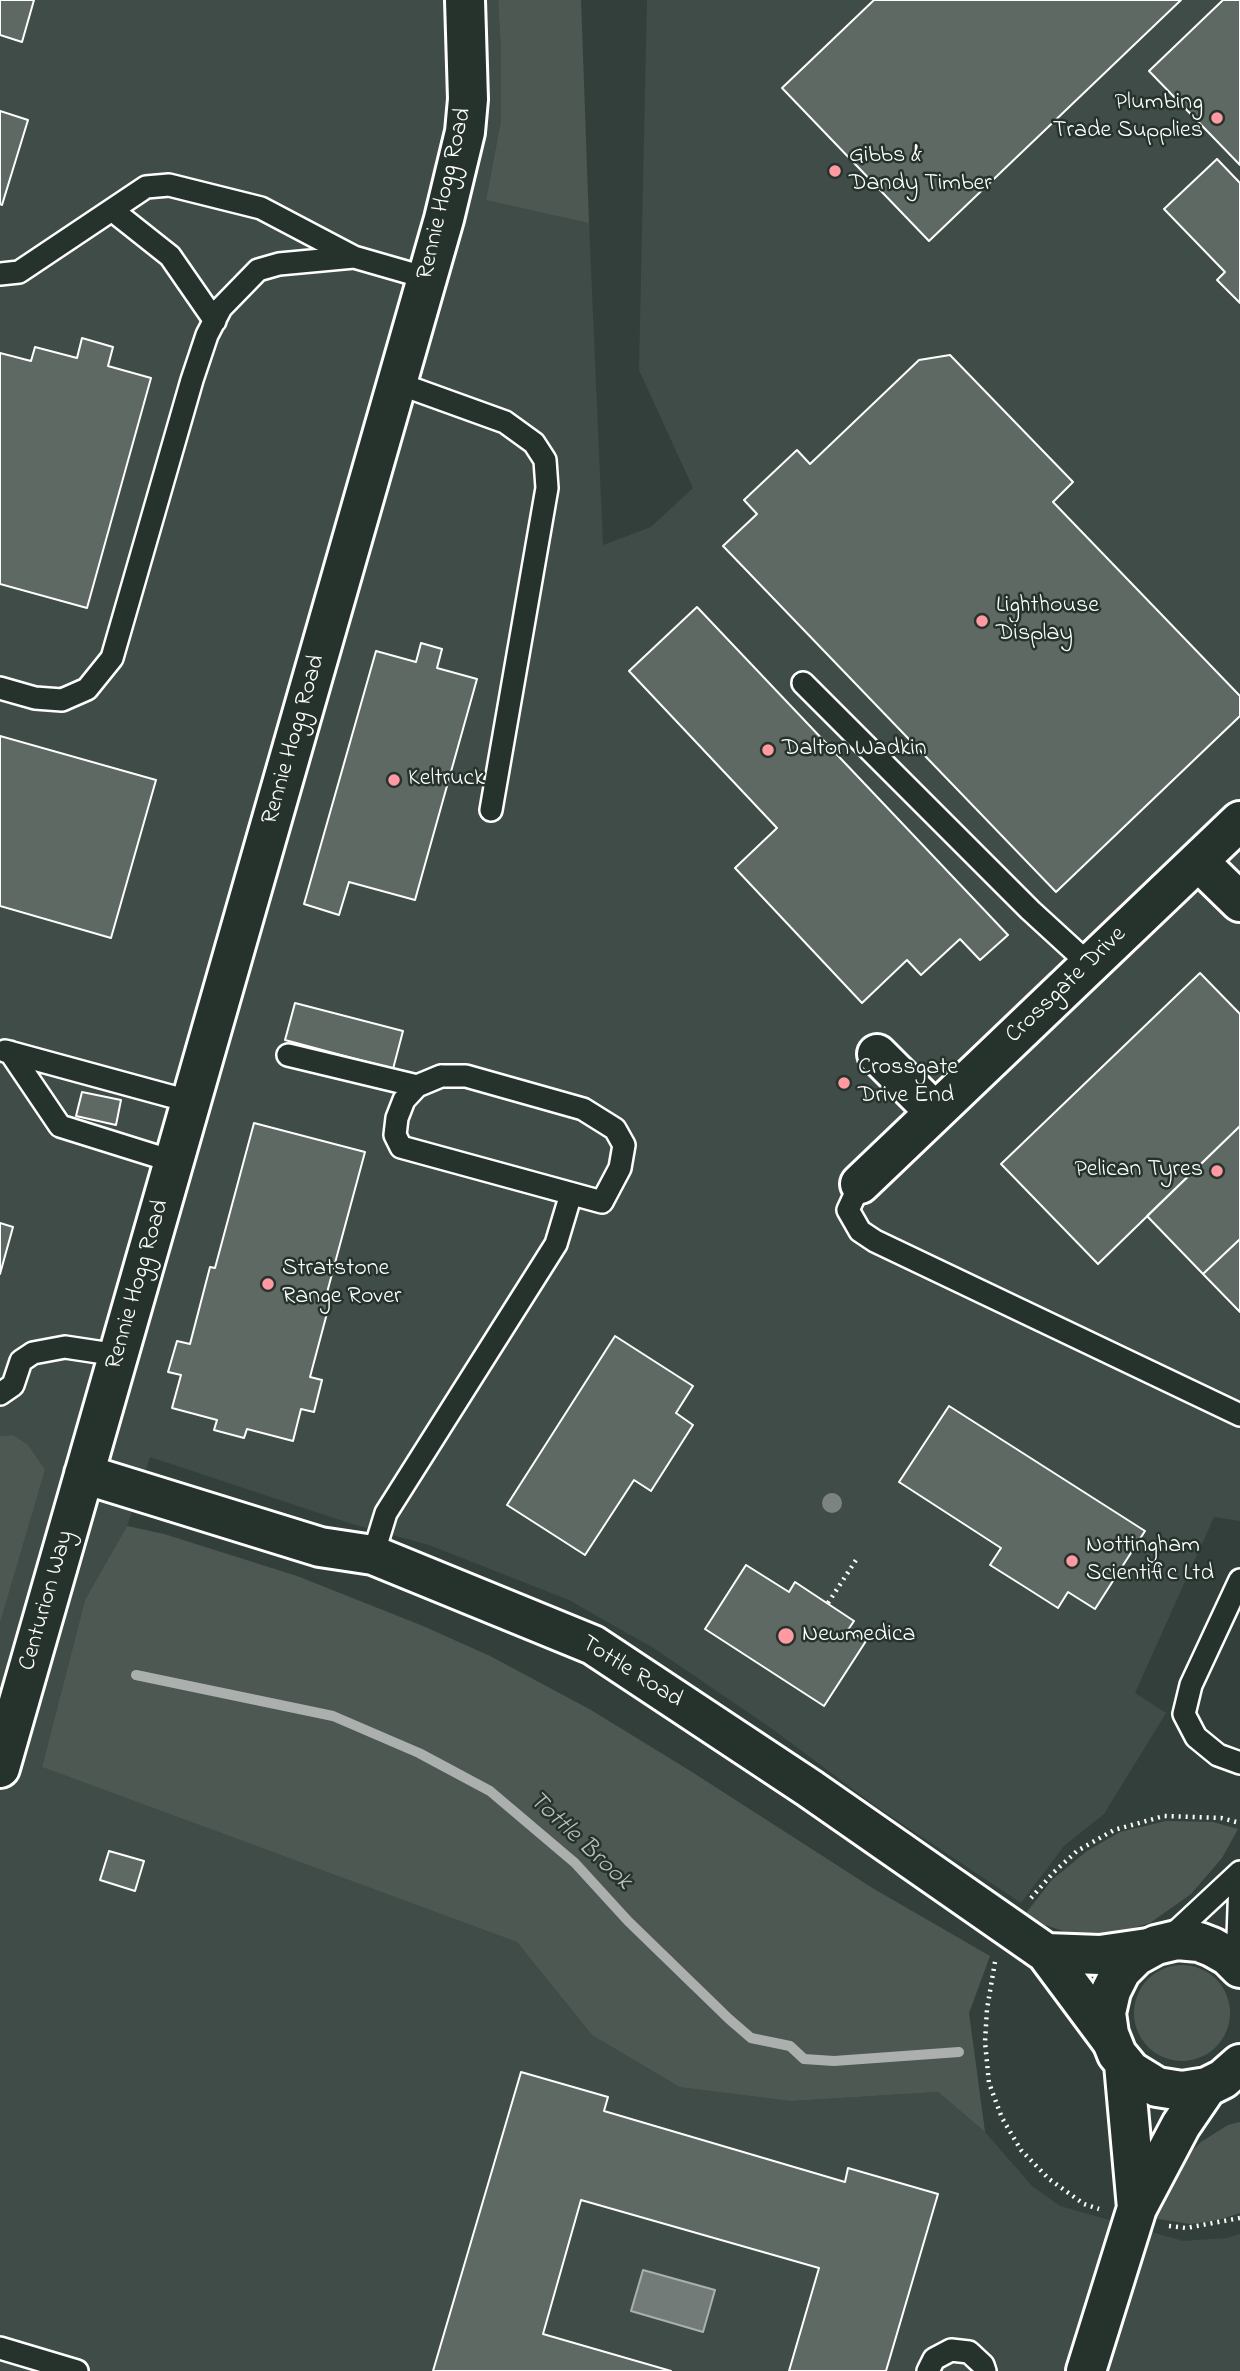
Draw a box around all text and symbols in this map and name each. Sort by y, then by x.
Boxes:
place label: Plumbing Trade Supplies [1053,90,1203,146]
street label: Rennie Hogg Road [412,106,480,282]
marker: Plumbing Trade Supplies [1209,110,1225,126]
place label: Gibbs & Dandy Timber [849,143,992,199]
marker: Gibbs & Dandy Timber [827,163,843,179]
place label: Lighthouse Display [996,593,1099,649]
marker: Lighthouse Display [974,613,990,629]
street label: Rennie Hogg Road [257,652,333,828]
place label: Dalton Wadkin [782,736,927,764]
marker: Dalton Wadkin [760,742,776,758]
place label: Keltruck [408,766,485,794]
marker: Keltruck [386,772,402,788]
street label: Crossgate Drive [1001,921,1133,1051]
place label: Crossgate Drive End [858,1055,958,1111]
marker: Crossgate Drive End [836,1075,852,1091]
place label: Pelican Tyres [1074,1157,1203,1185]
marker: Pelican Tyres [1209,1163,1225,1179]
street label: Rennie Hogg Road [101,1197,177,1373]
place label: Stratstone Range Rover [282,1256,402,1312]
marker: Stratstone Range Rover [260,1276,276,1292]
street label: Centurion Way [14,1528,82,1674]
place label: Nottingham Scientific Ltd [1086,1533,1214,1589]
marker: Nottingham Scientific Ltd [1064,1553,1080,1569]
place label: Newmedica [802,1622,915,1650]
marker: Newmedica [776,1626,796,1646]
street label: Tottle Road [575,1630,687,1716]
water label: Tottle Brook [521,1786,637,1898]

